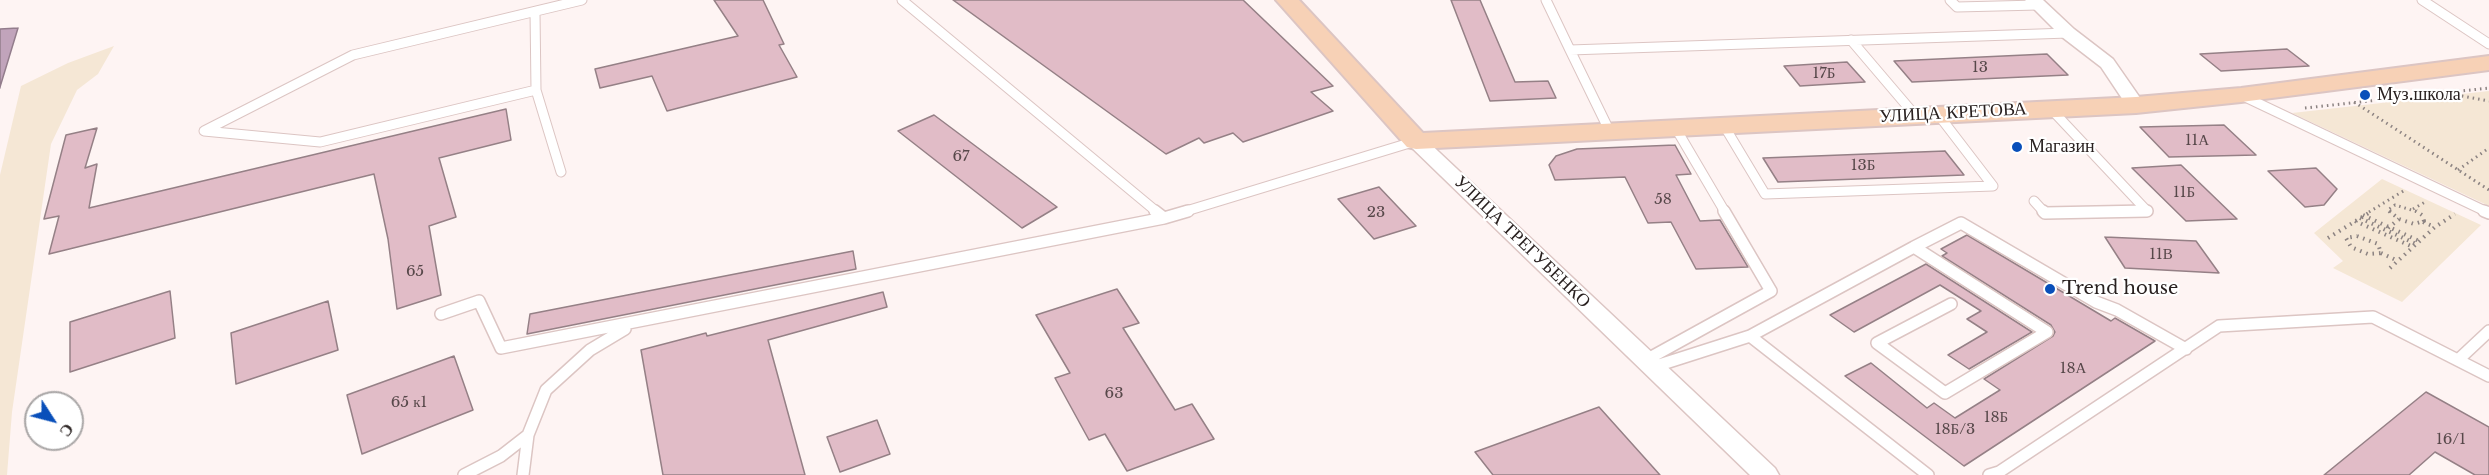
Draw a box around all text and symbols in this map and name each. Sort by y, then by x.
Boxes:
house number: 13 [1972,59,1988,77]
house number: 17Б [1813,65,1835,83]
place label: Муз.школа [2377,84,2461,106]
marker: Муз.школа [2358,88,2372,102]
street label: УЛИЦА КРЕТОВА [1879,98,2027,128]
house number: 11А [2185,132,2209,150]
place label: Магазин [2029,136,2095,158]
marker: Магазин [2010,140,2024,154]
house number: 67 [952,148,970,166]
house number: 13Б [1851,157,1875,175]
street label: УЛИЦА ТРЕГУБЕНКО [1449,171,1595,313]
house number: 11Б [2173,184,2195,202]
house number: 58 [1654,191,1672,209]
house number: 23 [1367,204,1385,222]
house number: 11В [2149,246,2173,264]
house number: 65 [406,263,424,281]
place label: Trend house [2062,278,2178,300]
marker: Trend house [2043,282,2057,296]
house number: 18А [2060,360,2086,378]
house number: 63 [1105,385,1123,403]
north arrow [24,391,84,451]
house number: 65 к1 [391,394,427,412]
house number: 18Б [1984,409,2008,427]
text: С [55,420,78,441]
house number: 18Б/3 [1935,421,1975,439]
house number: 16/1 [2436,431,2466,449]

